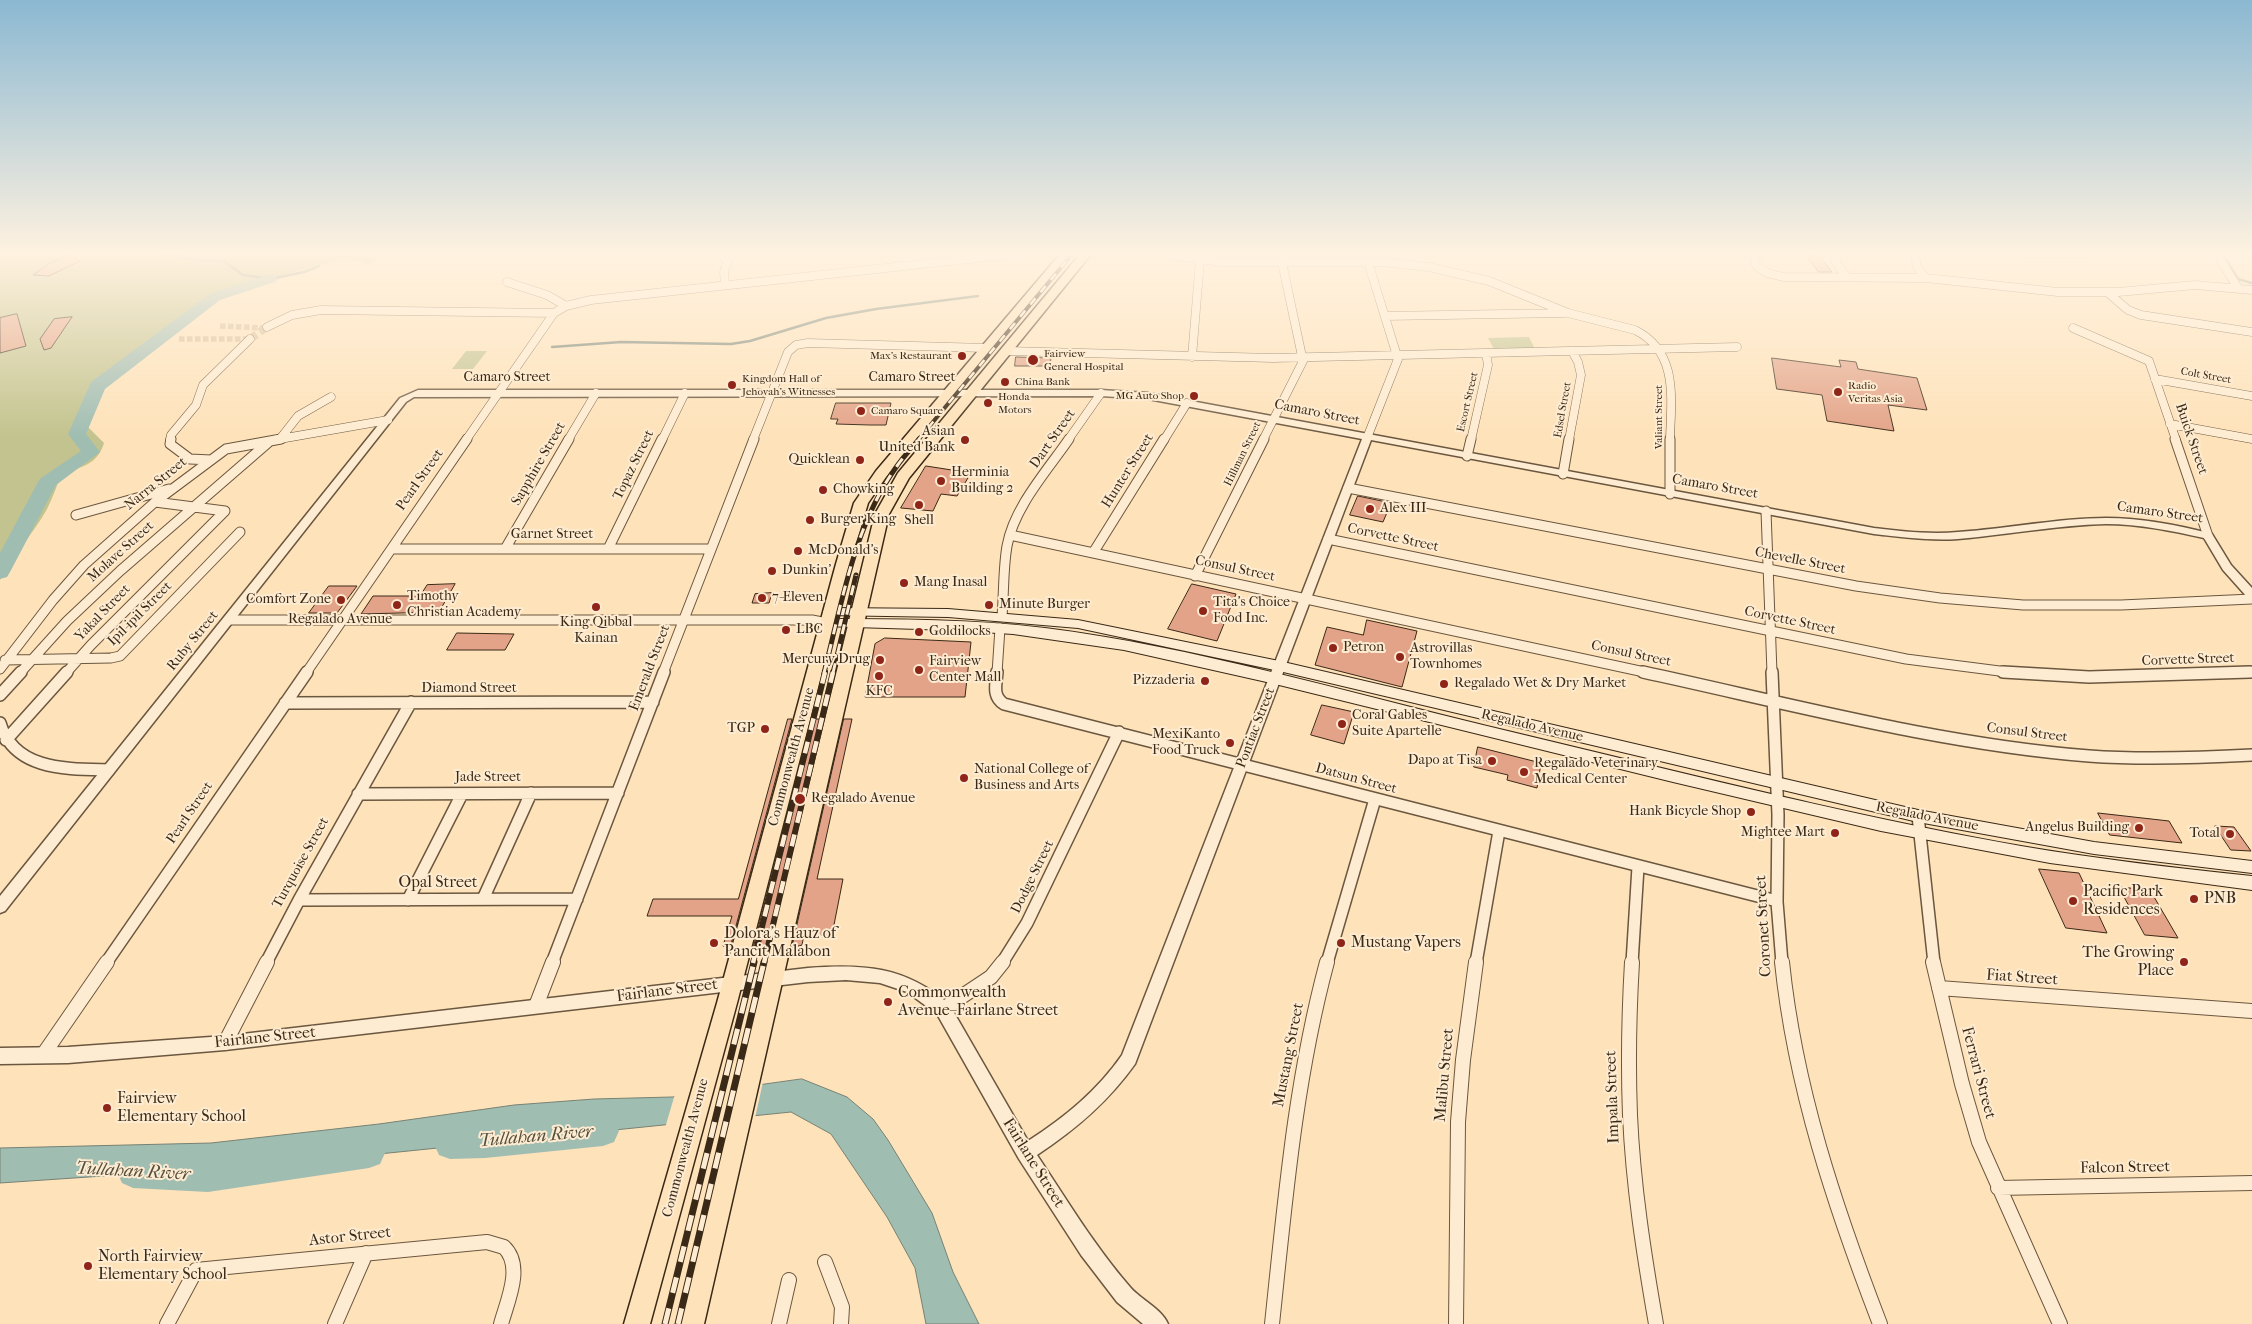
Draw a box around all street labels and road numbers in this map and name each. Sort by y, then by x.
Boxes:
street label: Colt Street [2180,365,2232,387]
street label: Camaro Street [464,370,550,386]
street label: Camaro Street [869,370,955,386]
street label: Escort Street [1455,371,1481,433]
street label: Edsel Street [1552,381,1574,439]
street label: Valiant Street [1652,385,1666,449]
street label: Camaro Street [1273,396,1361,430]
street label: Buick Street [2171,401,2211,477]
street label: Dart Street [1027,406,1079,472]
street label: Sapphire Street [508,419,570,509]
street label: Hillman Street [1222,420,1264,488]
street label: Topaz Street [610,427,658,503]
street label: Hunter Street [1098,431,1158,511]
street label: Pearl Street [393,446,447,514]
street label: Narra Street [122,454,190,514]
street label: Camaro Street [1671,471,1759,503]
street label: Camaro Street [2116,499,2204,527]
street label: Molave Street [84,518,158,586]
street label: Corvette Street [1346,520,1440,556]
street label: Garnet Street [511,527,593,543]
street label: Chevelle Street [1753,544,1847,578]
street label: Consul Street [1193,552,1277,586]
street label: Ipil-ipil Street [104,578,176,650]
street label: Yakal Street [72,581,134,645]
street label: Corvette Street [1743,603,1837,639]
street label: Ruby Street [164,608,222,674]
street label: Regalado Avenue [288,612,392,628]
street label: Emerald Street [626,623,674,713]
street label: Consul Street [1589,637,1673,671]
street label: Corvette Street [2141,650,2235,670]
street label: Diamond Street [421,681,517,697]
street label: Pontiac Street [1233,685,1279,771]
street label: Commonwealth Avenue [765,686,819,828]
street label: Regalado Avenue [1479,706,1585,746]
street label: Consul Street [1986,720,2068,746]
street label: Datsun Street [1314,760,1398,798]
street label: Jade Street [455,770,521,786]
street label: Pearl Street [163,779,217,847]
street label: Regalado Avenue [1874,799,1980,835]
street label: Turquoise Street [269,815,333,911]
street label: Dodge Street [1008,837,1058,917]
street label: Opal Street [398,873,478,893]
street label: Coronet Street [1752,875,1776,977]
street label: Fiat Street [1985,966,2059,990]
street label: Fairlane Street [615,975,719,1007]
street label: Mustang Street [1269,1001,1309,1109]
street label: Fairlane Street [213,1023,317,1053]
street label: Ferrari Street [1956,1025,2000,1121]
street label: Malibu Street [1431,1027,1459,1123]
street label: Impala Street [1602,1050,1624,1144]
street label: Commonwealth Avenue [659,1077,713,1219]
street label: Fairlane Street [998,1115,1068,1211]
street label: Falcon Street [2080,1158,2170,1178]
street label: Astor Street [308,1223,392,1251]

